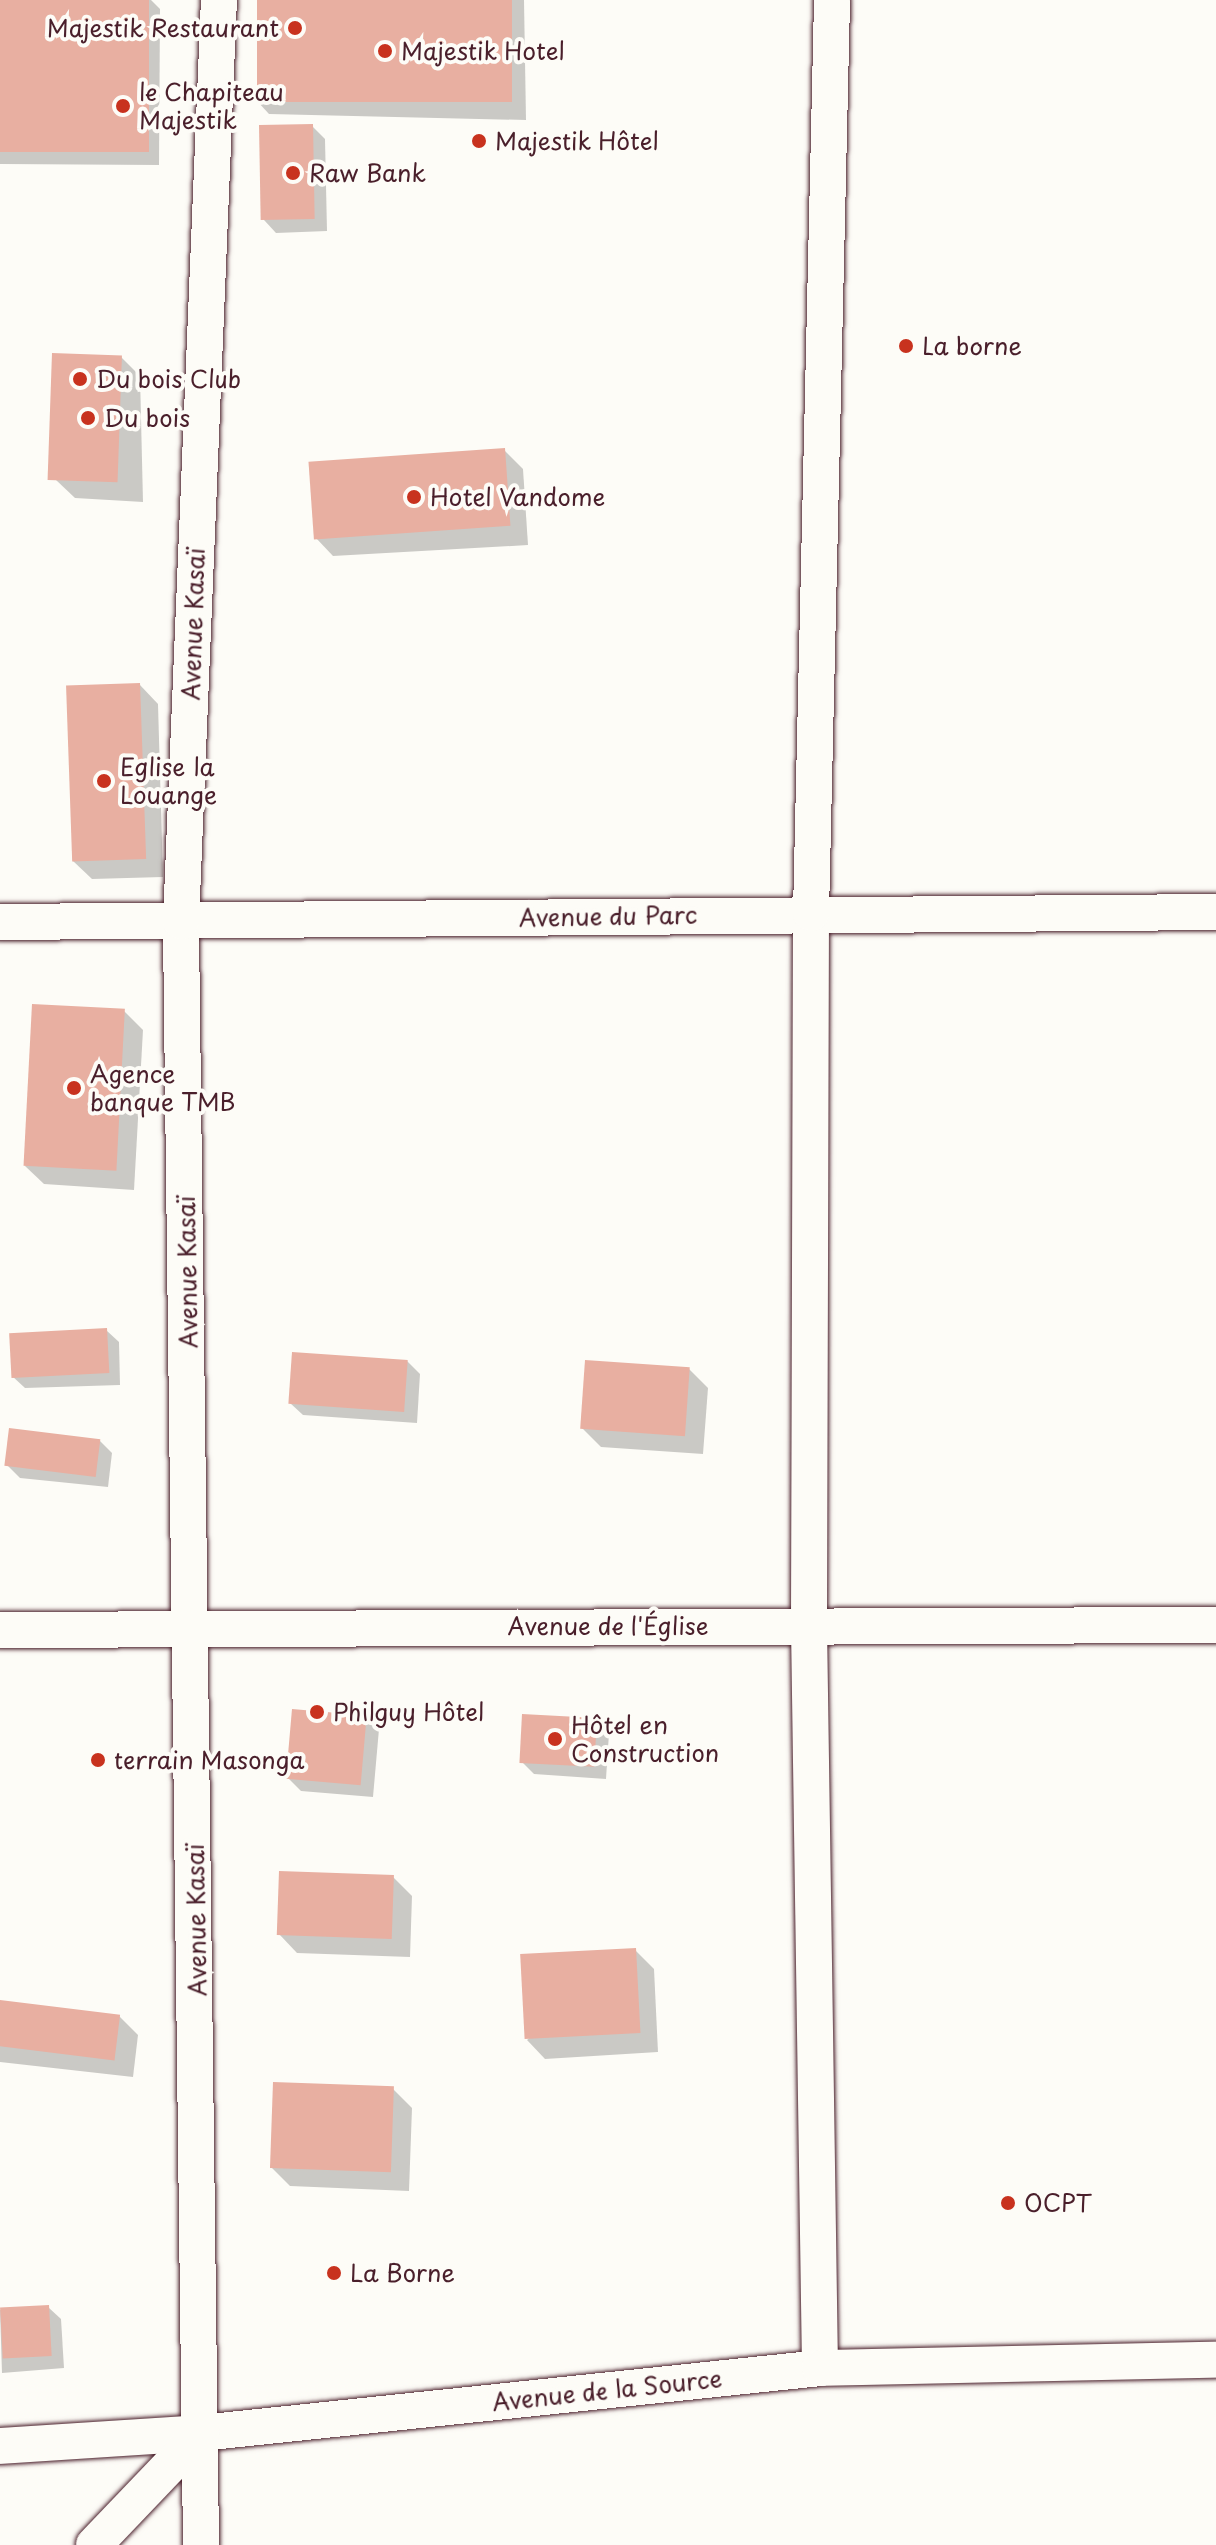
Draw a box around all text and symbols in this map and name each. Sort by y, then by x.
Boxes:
place label: Majestik Restaurant [45,14,279,42]
marker: Majestik Restaurant [286,19,304,37]
place label: Majestik Hotel [401,37,568,65]
marker: Majestik Hotel [376,42,394,60]
place label: le Chapiteau Majestik [139,78,287,134]
marker: le Chapiteau Majestik [114,97,132,115]
place label: Majestik Hôtel [495,127,662,155]
marker: Majestik Hôtel [470,132,488,150]
place label: Raw Bank [309,159,427,187]
marker: Raw Bank [284,164,302,182]
place label: La borne [922,332,1024,360]
marker: La borne [897,337,915,355]
place label: Du bois Club [96,365,240,393]
marker: Du bois Club [71,370,89,388]
place label: Du bois [104,404,189,432]
marker: Du bois [79,409,97,427]
place label: Hotel Vandome [430,483,605,511]
marker: Hotel Vandome [405,488,423,506]
street label: Avenue Kasaï [176,548,210,700]
place label: Eglise la Louange [120,753,217,809]
marker: Eglise la Louange [95,772,113,790]
street label: Avenue du Parc [519,900,697,932]
place label: Agence banque TMB [90,1060,236,1116]
marker: Agence banque TMB [65,1079,83,1097]
street label: Avenue Kasaï [171,1196,203,1348]
street label: Avenue de l'Église [507,1612,709,1640]
place label: Philguy Hôtel [333,1698,485,1726]
marker: Philguy Hôtel [308,1703,326,1721]
place label: Hôtel en Construction [571,1711,719,1767]
marker: Hôtel en Construction [546,1730,564,1748]
place label: terrain Masonga [114,1746,305,1774]
marker: terrain Masonga [89,1751,107,1769]
street label: Avenue Kasaï [180,1844,212,1996]
place label: OCPT [1024,2189,1092,2217]
marker: OCPT [999,2194,1017,2212]
place label: La Borne [350,2259,455,2287]
marker: La Borne [325,2264,343,2282]
street label: Avenue de la Source [490,2364,724,2416]

